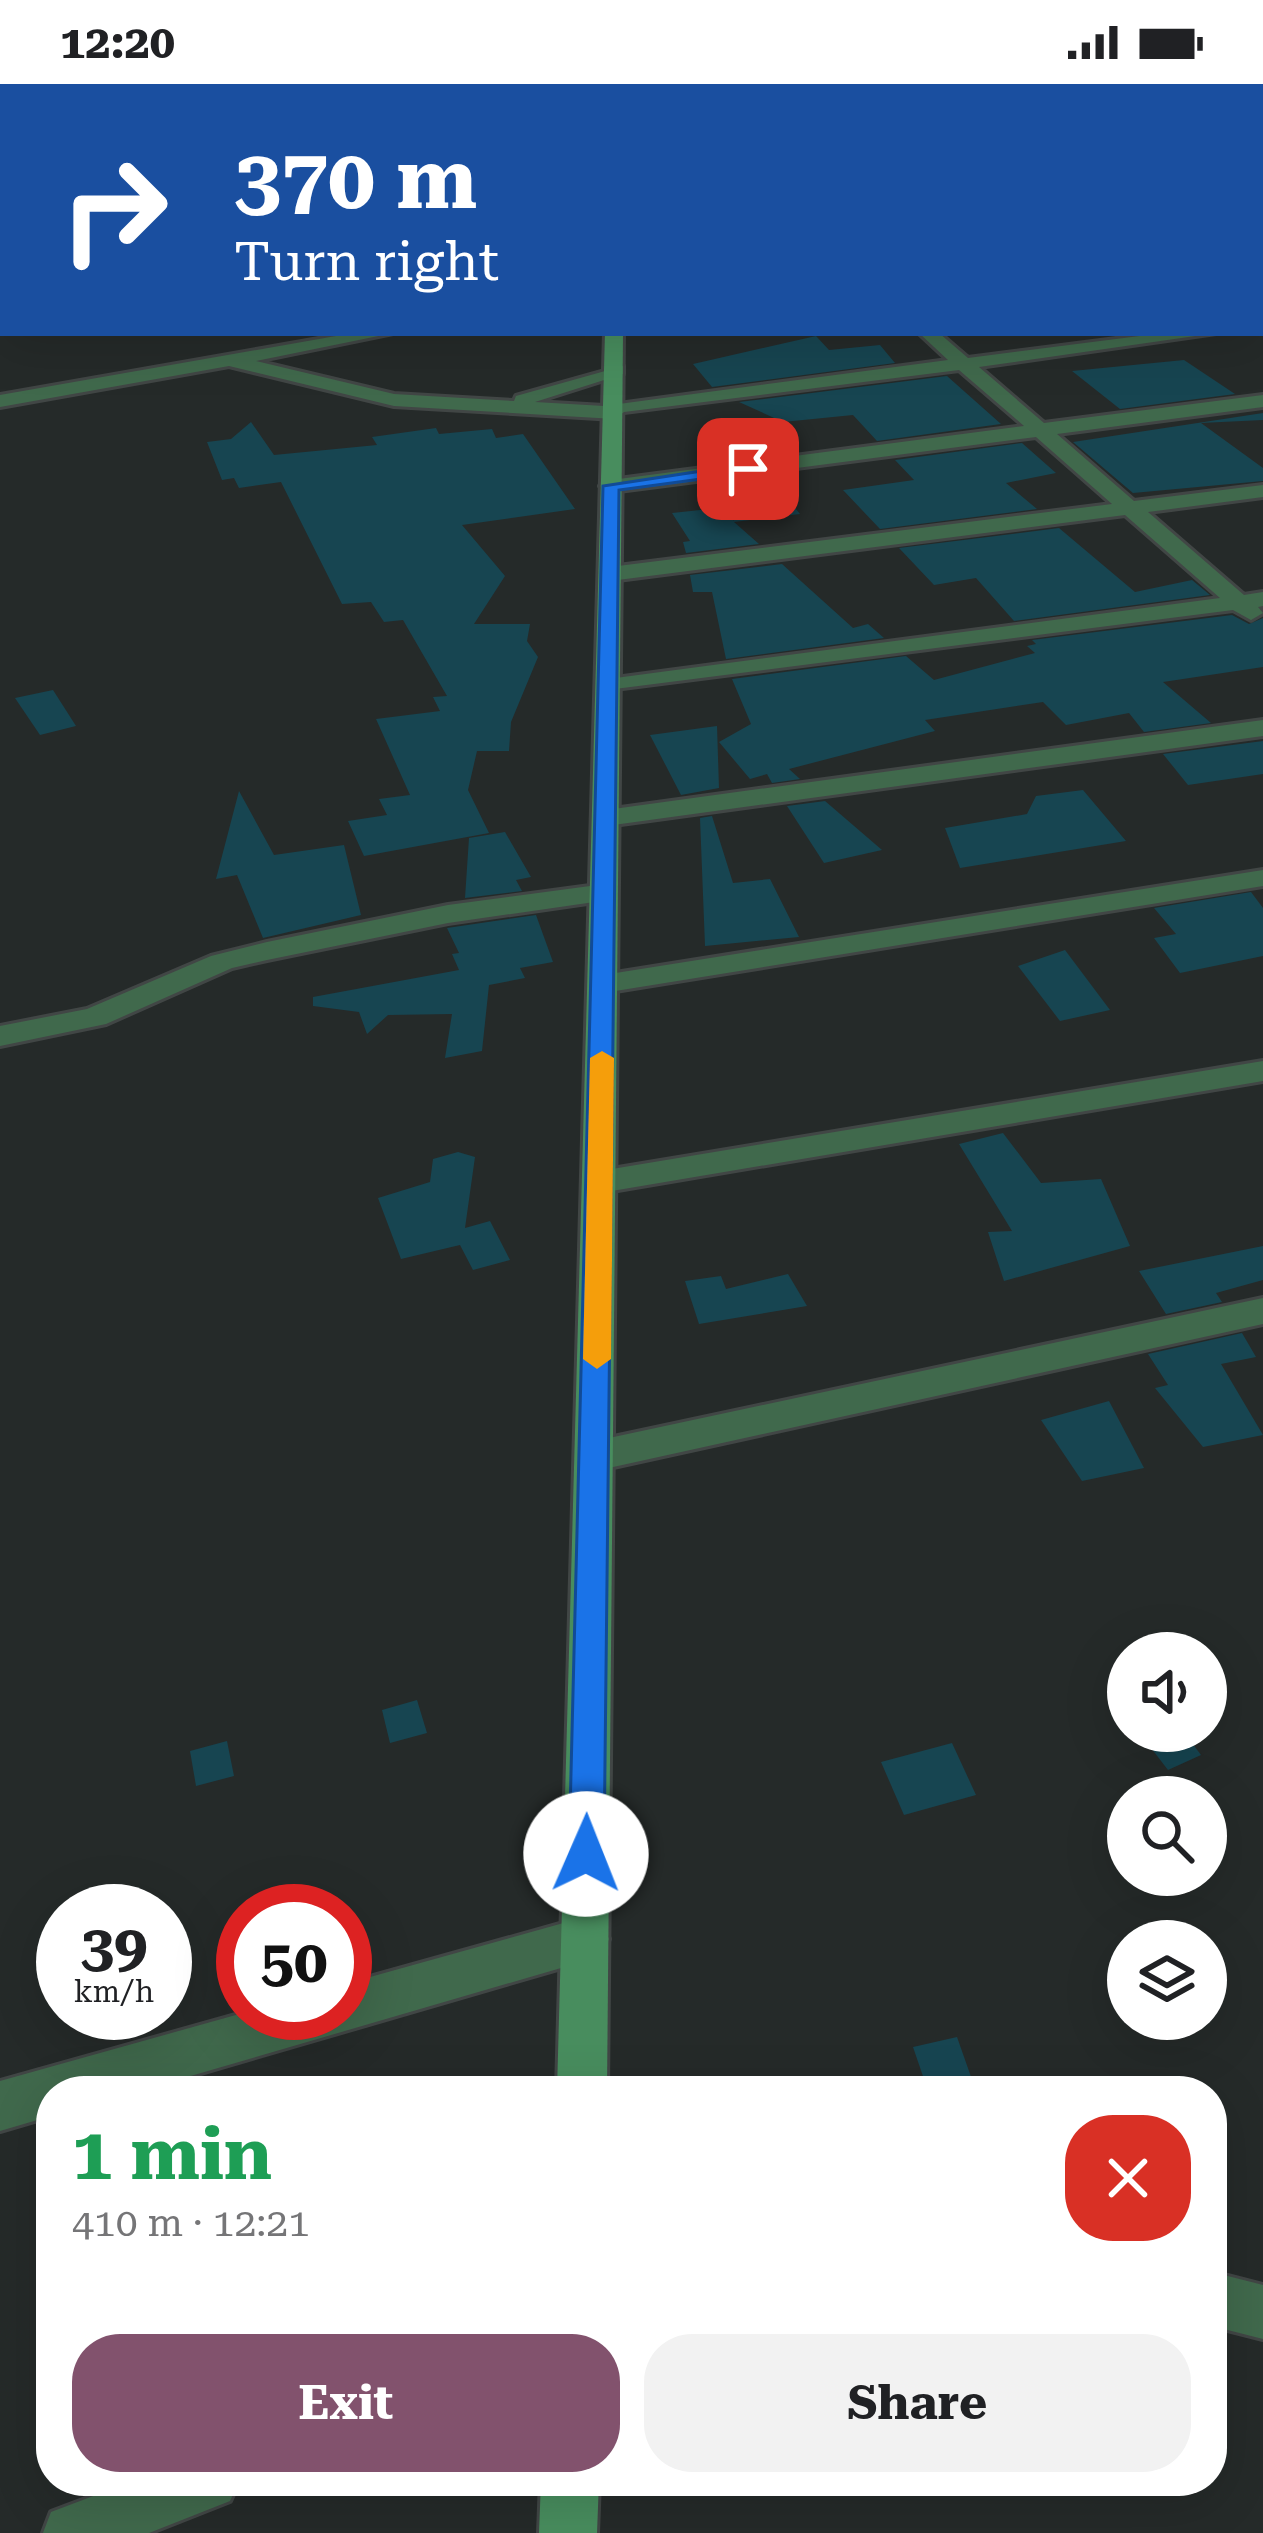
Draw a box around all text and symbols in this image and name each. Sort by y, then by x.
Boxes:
text: 12:20 [60,16,175,69]
text: 370 m [234,130,477,228]
icon: right [36,132,192,288]
text: Turn right [234,230,499,293]
pin [697,418,799,520]
icon: arrive [715,436,781,502]
map controls [1107,1632,1227,2040]
button: sound [1107,1632,1227,1752]
button: search [1107,1776,1227,1896]
position arrow [523,1791,649,1917]
speed limit sign: 50 [216,1884,372,2040]
text: 39 [80,1911,148,1982]
button: layers [1107,1920,1227,2040]
text: km/h [74,1974,154,2009]
text: 1 min [72,2112,272,2197]
button: close [1065,2115,1191,2241]
text: 410 m · 12:21 [72,2200,310,2246]
button: Exit [72,2334,620,2472]
button: Share [644,2334,1191,2472]

